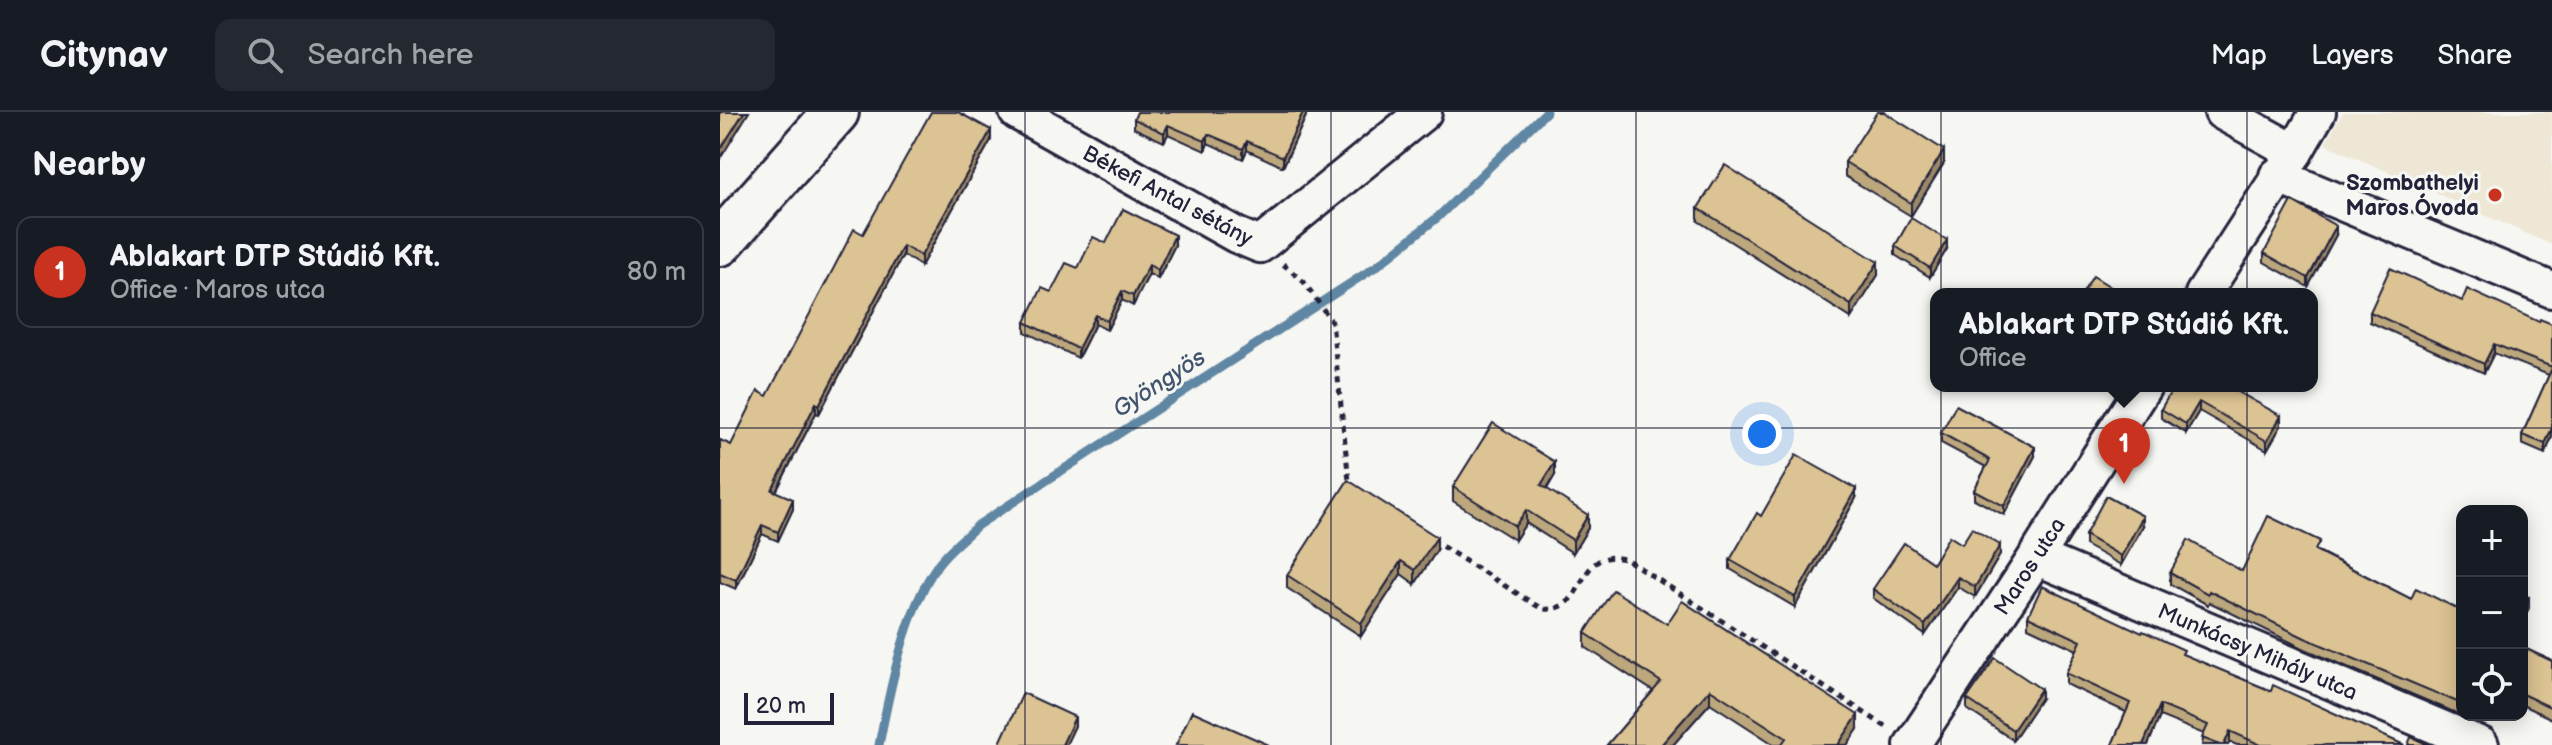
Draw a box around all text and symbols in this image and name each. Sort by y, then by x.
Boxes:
search box [215,19,775,91]
text: Citynav [40,33,167,78]
icon: search [243,33,287,77]
text: Search here [307,37,474,73]
text: Map [2211,39,2267,72]
text: Layers [2311,39,2394,72]
text: Share [2438,39,2512,72]
street label: Békefi Antal sétány [1078,140,1257,253]
text: Nearby [32,144,146,185]
place label: Szombathelyi Maros Óvoda [2346,170,2479,222]
marker: Szombathelyi Maros Óvoda [2486,186,2504,204]
text: Ablakart DTP Stúdió Kft. [110,239,440,275]
text: 1 [55,257,65,288]
text: 80 m [627,257,686,288]
text: Office · Maros utca [110,275,325,306]
popup [1930,288,2318,392]
text: Ablakart DTP Stúdió Kft. [1959,307,2289,343]
water label: Gyöngyös [1107,343,1211,424]
text: Office [1959,343,2027,374]
your location [1742,414,1782,454]
pin: 1 [2098,418,2150,484]
map controls [2456,505,2528,721]
button: + [2456,505,2528,577]
street label: Maros utca [1989,513,2072,621]
button: − [2456,577,2528,649]
street label: Munkácsy Mihály utca [2153,598,2361,707]
button: locate [2456,649,2528,721]
scale bar [744,689,834,725]
text: 20 m [756,693,806,720]

